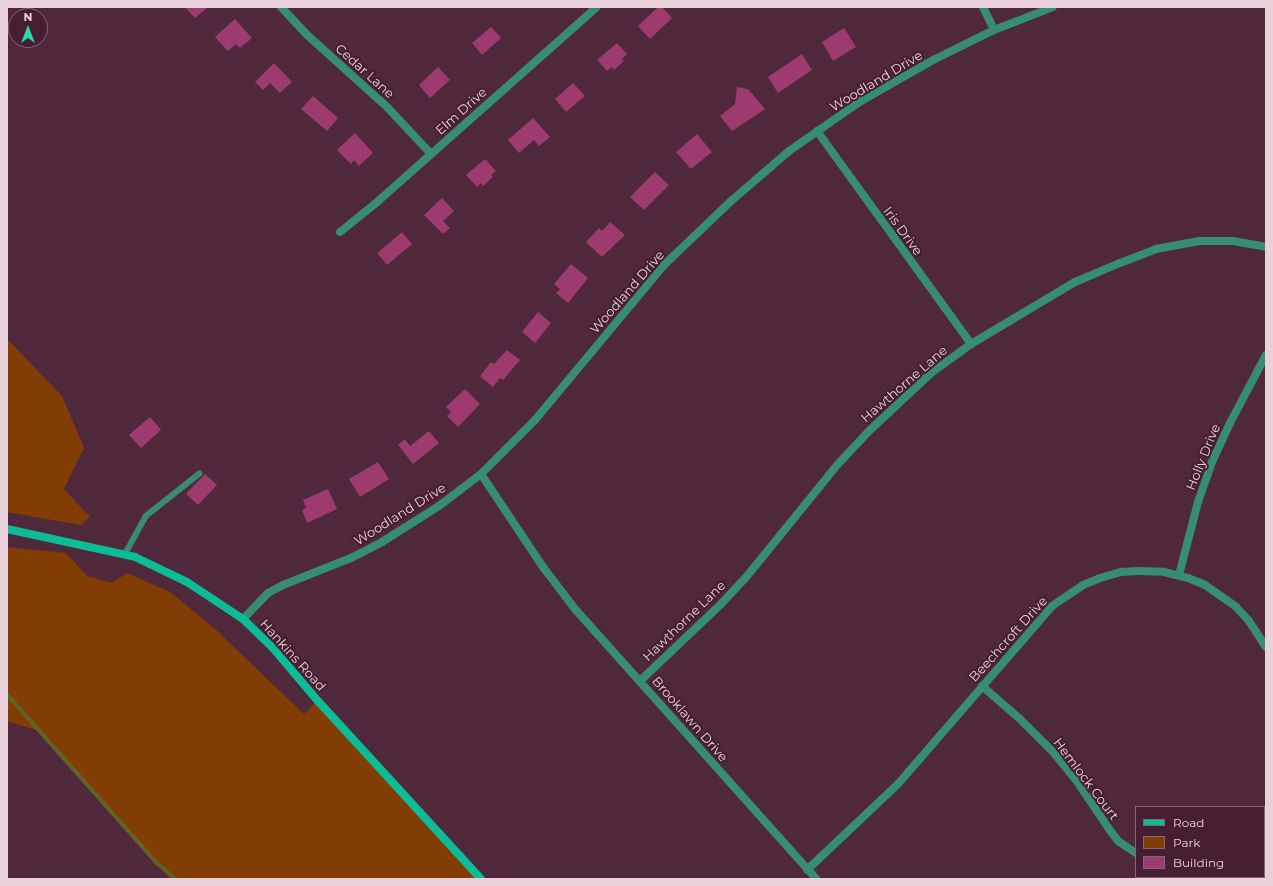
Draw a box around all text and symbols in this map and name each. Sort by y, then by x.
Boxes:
north arrow [8,8,48,48]
text: N [24,10,32,24]
street label: Cedar Lane [332,40,398,102]
street label: Woodland Drive [827,47,925,115]
street label: Elm Drive [432,84,490,138]
street label: Iris Drive [880,204,926,258]
street label: Woodland Drive [587,247,667,337]
street label: Hawthorne Lane [858,342,950,426]
street label: Holly Drive [1183,422,1223,492]
street label: Woodland Drive [351,480,449,548]
street label: Hawthorne Lane [639,578,729,664]
street label: Beechcroft Drive [966,593,1050,685]
street label: Hankins Road [257,616,329,694]
street label: Brooklawn Drive [649,673,731,765]
street label: Hemlock Court [1050,735,1122,823]
legend [1135,806,1265,878]
text: Road [1173,815,1204,830]
text: Park [1173,835,1200,850]
text: Building [1173,855,1224,870]

